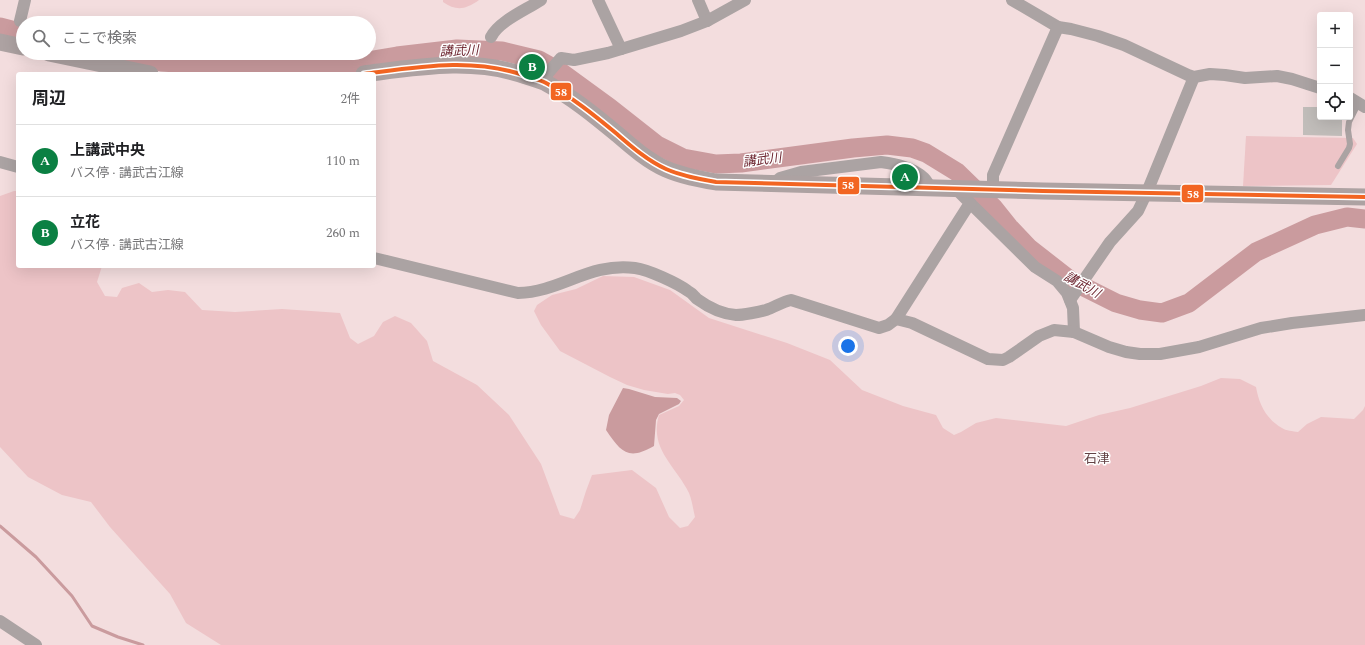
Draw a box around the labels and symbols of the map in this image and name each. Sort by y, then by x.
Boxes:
water label: 講武川 [439,40,481,62]
pin: B [519,52,545,82]
line badge: 58 [550,82,572,101]
text: 58 [555,84,567,101]
water label: 講武川 [741,147,785,172]
pin: A [892,162,918,192]
line badge: 58 [837,176,860,195]
text: 58 [842,177,854,194]
line badge: 58 [1181,184,1204,203]
text: 58 [1187,186,1199,203]
water label: 講武川 [1060,267,1106,304]
your location [838,336,858,356]
district label: 石津 [1084,449,1110,469]

